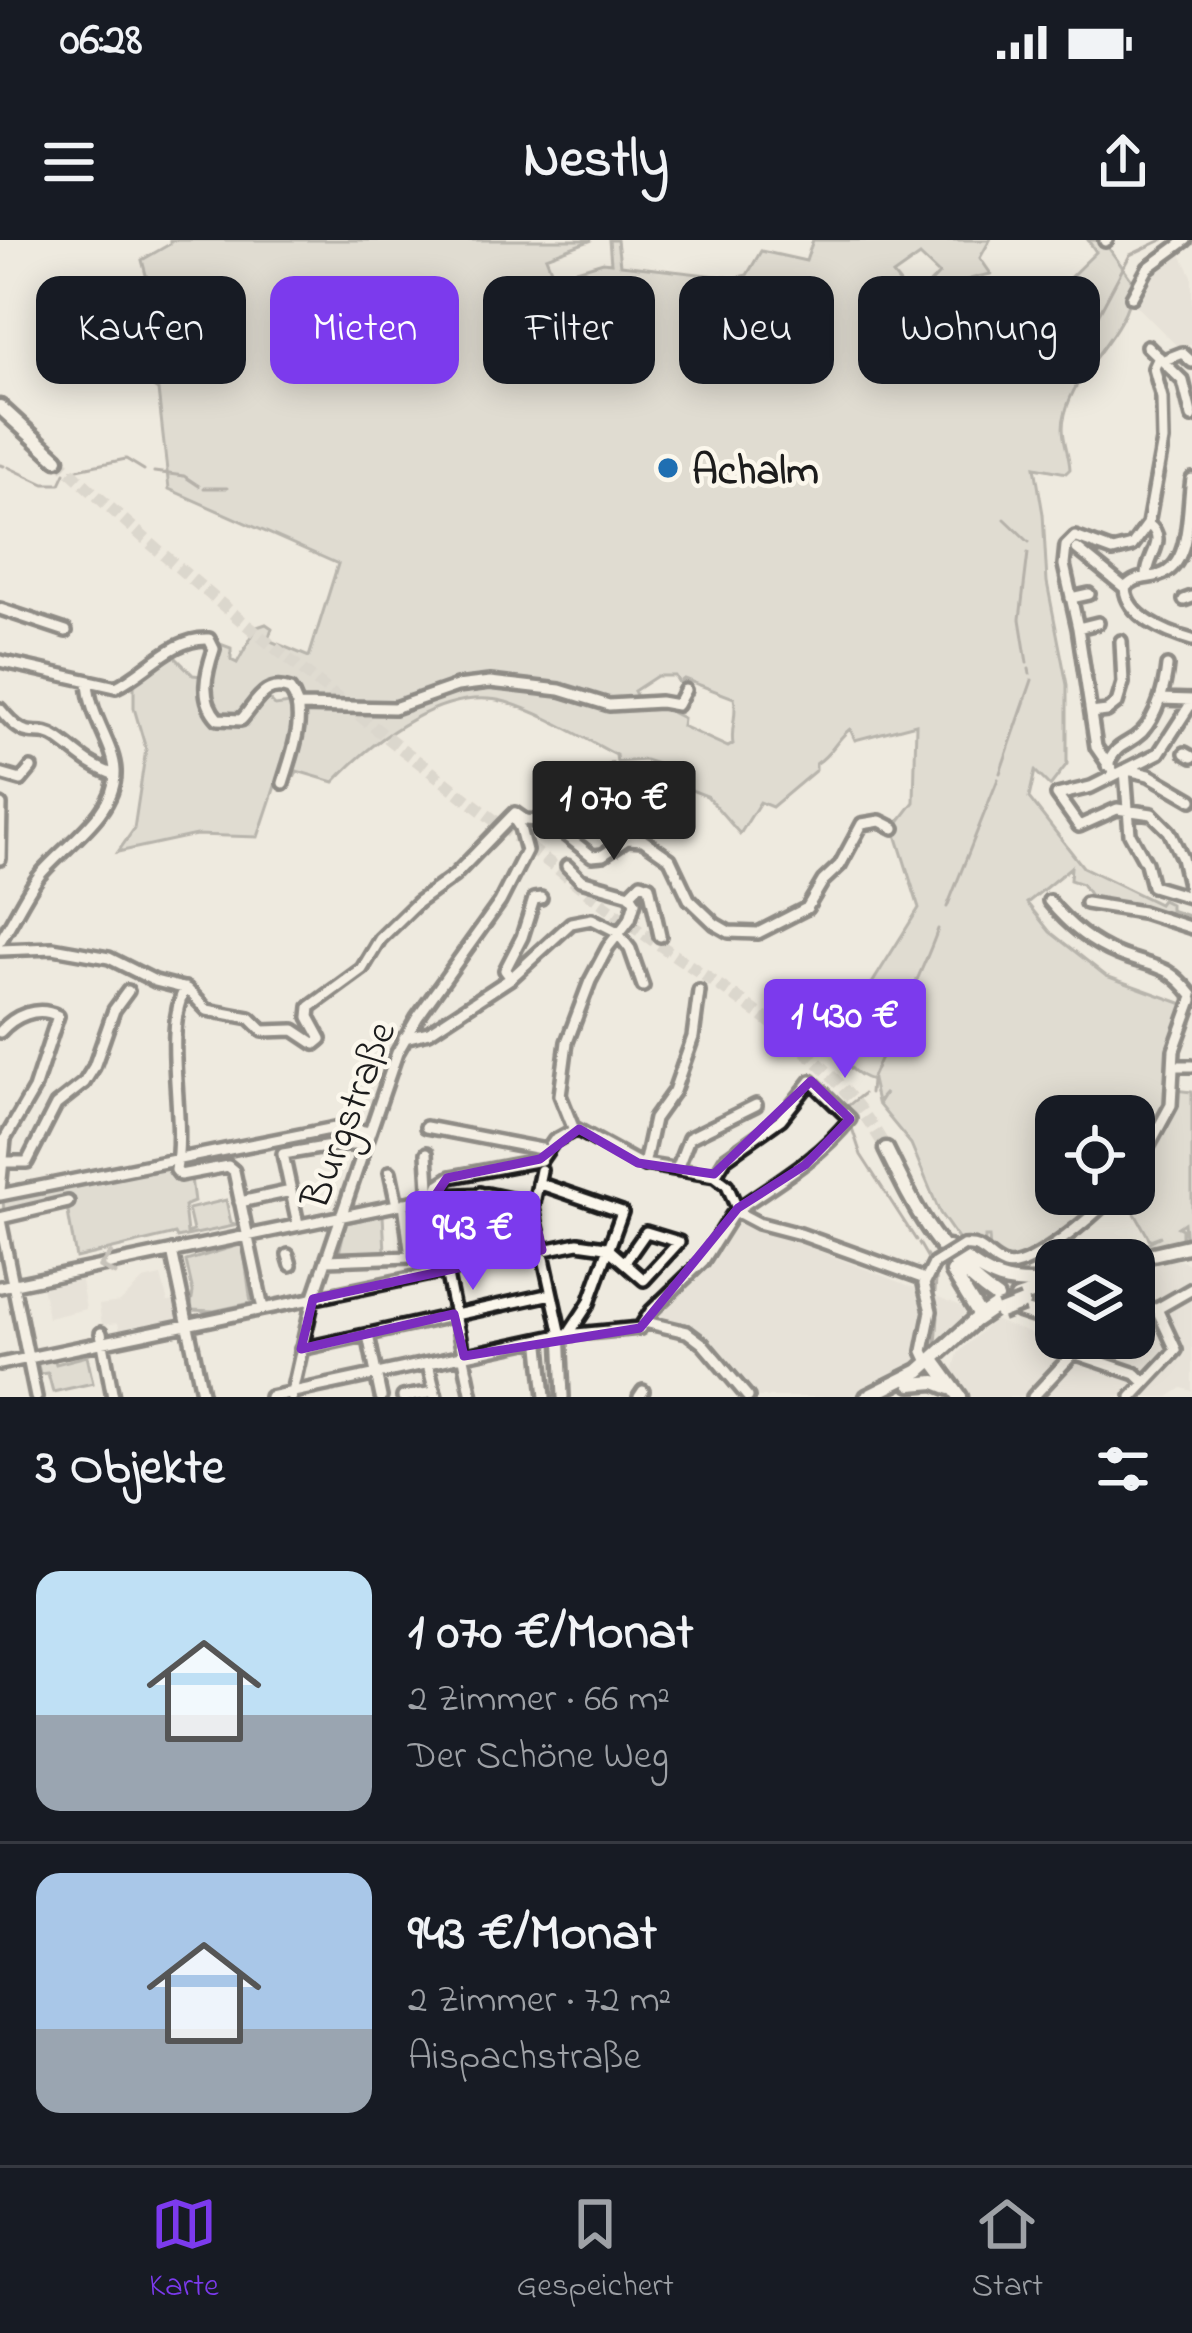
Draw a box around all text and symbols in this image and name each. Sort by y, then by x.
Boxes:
text: 06:28 [60,9,142,75]
text: Nestly [523,123,669,201]
icon: menu [36,129,102,195]
icon: share [1090,129,1156,195]
chip: Kaufen [36,276,246,384]
chip: Mieten [270,276,459,384]
chip: Filter [483,276,655,384]
chip: Neu [679,276,834,384]
chip: Wohnung [858,276,1100,384]
place label: Achalm [692,442,819,503]
marker: Achalm [655,455,681,481]
pin: 1 070 € [503,761,725,863]
text: 1 070 € [560,771,668,828]
pin: 1 430 € [734,979,956,1081]
text: 1 430 € [791,989,899,1046]
street label: Burgstraße [286,1013,414,1219]
map controls [1035,1095,1155,1359]
button: locate [1035,1095,1155,1215]
pin: 943 € [389,1191,557,1293]
text: 943 € [433,1201,513,1258]
button: layers [1035,1239,1155,1359]
one-way arrow [98,1251,118,1277]
text: 3 Objekte [36,1432,225,1507]
icon: filters [1090,1436,1156,1502]
text: 1 070 €/Monat [408,1597,693,1672]
icon: home [132,1619,276,1763]
text: 2 Zimmer · 66 m² [408,1672,670,1729]
text: Der Schöne Weg [408,1729,669,1786]
text: 943 €/Monat [408,1898,657,1973]
icon: home [132,1921,276,2065]
text: 2 Zimmer · 72 m² [408,1973,671,2030]
text: Aispachstraße [408,2030,641,2087]
tab: Karte [149,2191,219,2311]
tab: Gespeichert [517,2191,674,2311]
tab: Start [972,2191,1043,2311]

